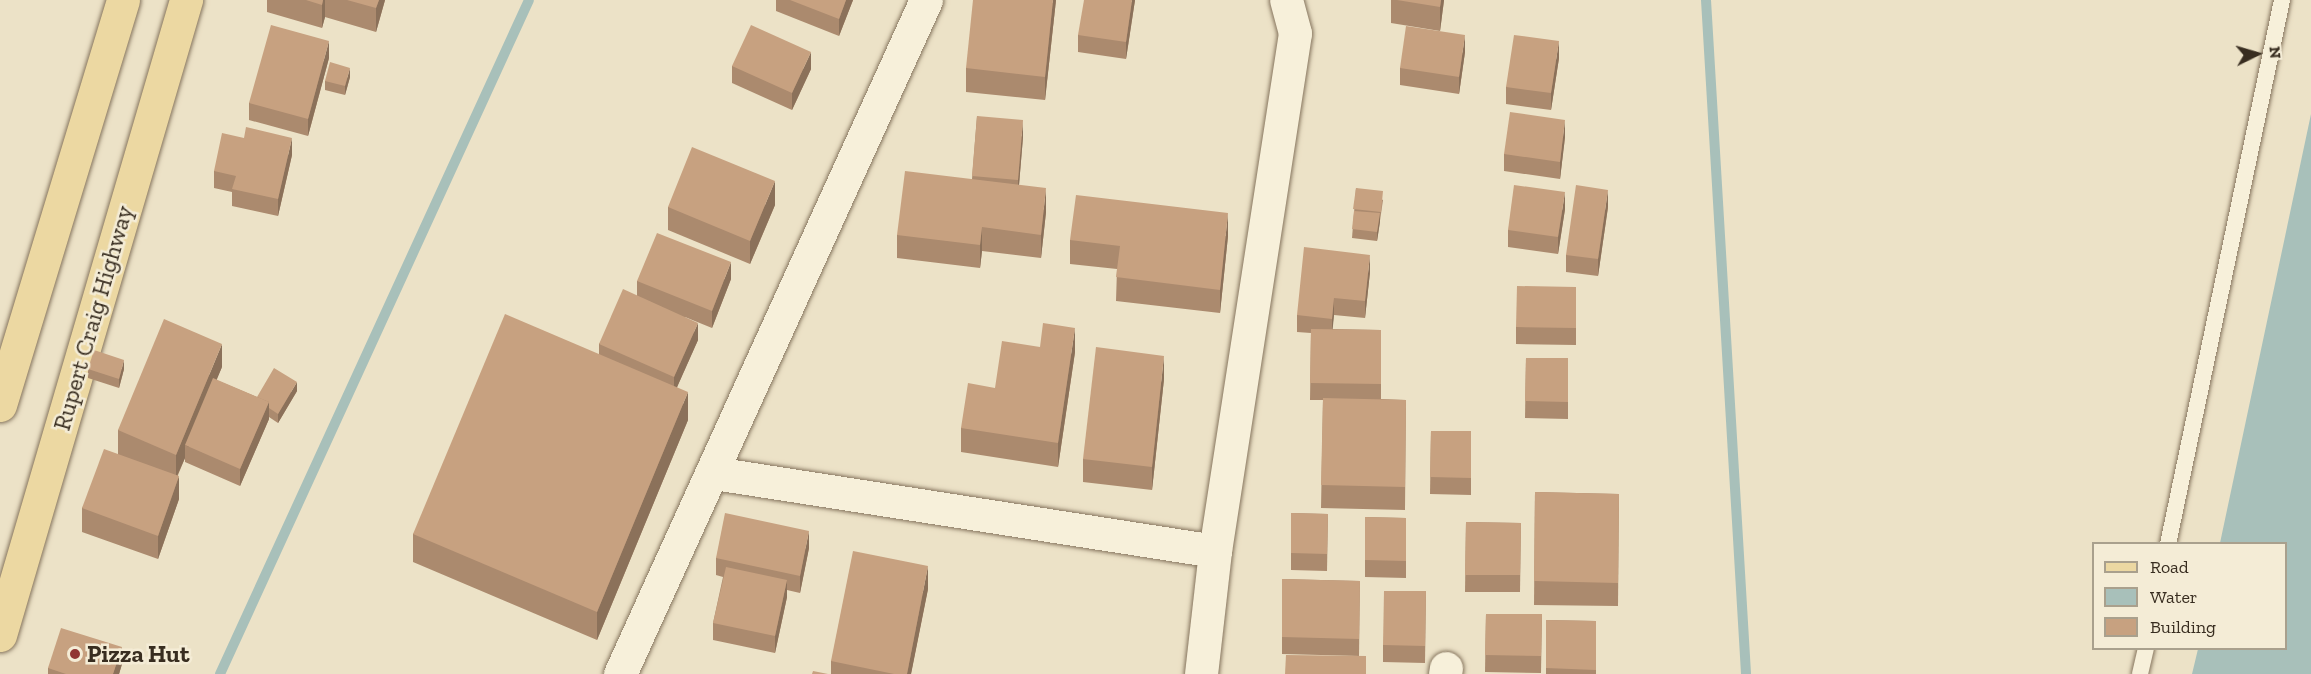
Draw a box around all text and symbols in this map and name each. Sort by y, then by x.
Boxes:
north arrow [2227,24,2287,84]
text: N [2265,45,2285,59]
street label: Rupert Craig Highway [47,202,139,434]
legend [2092,542,2287,650]
text: Road [2150,556,2189,578]
text: Water [2150,586,2197,608]
text: Building [2150,616,2216,638]
place label: Pizza Hut [87,640,189,668]
marker: Pizza Hut [68,647,82,661]

